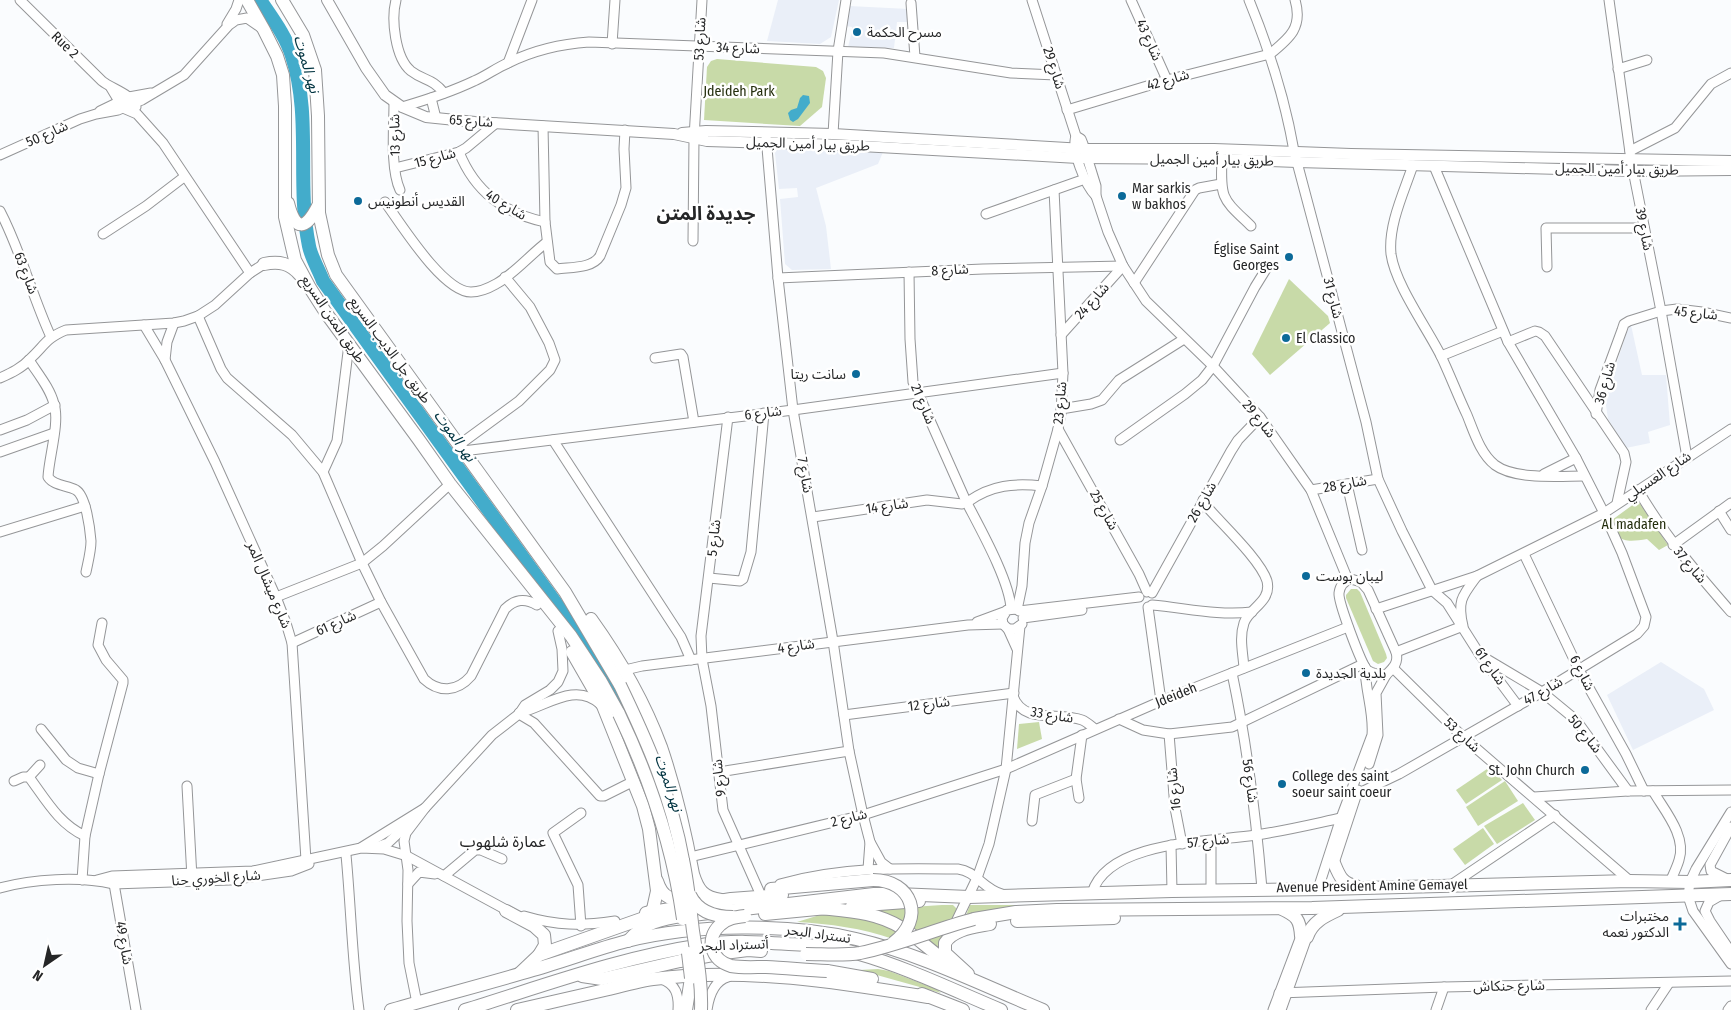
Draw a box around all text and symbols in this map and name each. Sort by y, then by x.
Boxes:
street label: شارع 53 [690,17,712,61]
street label: شارع 43 [1131,17,1166,64]
place label: مسرح الحكمة [867,24,942,43]
marker: مسرح الحكمة [851,26,863,38]
street label: Rue 2 [48,28,82,62]
water label: نهر الموت [290,33,324,97]
street label: شارع 34 [716,39,760,59]
street label: شارع 29 [1037,45,1069,92]
street label: شارع 42 [1145,66,1192,96]
park label: Jdeideh Park [703,83,775,100]
street label: شارع 65 [448,111,494,133]
street label: شارع 13 [386,114,406,156]
street label: شارع 50 [23,117,72,153]
street label: طريق بيار أمين الجميل [746,133,870,156]
street label: شارع 15 [412,144,458,174]
street label: طريق بيار أمين الجميل [1150,150,1274,171]
street label: طريق بيار أمين الجميل [1555,159,1679,180]
place label: Mar sarkis w bakhos [1132,180,1191,213]
street label: شارع 40 [481,186,530,226]
marker: Mar sarkis w bakhos [1116,190,1128,202]
place label: القديس أنطونيس [368,192,465,210]
marker: القديس أنطونيس [352,195,364,207]
district label: جديدة المتن [656,202,756,225]
street label: شارع 39 [1630,206,1657,252]
place label: Église Saint Georges [1213,240,1279,274]
street label: شارع 63 [8,250,42,297]
marker: Église Saint Georges [1283,251,1295,263]
street label: شارع 8 [931,261,969,281]
street label: طريق المتن السريع [296,272,369,367]
street label: شارع 31 [1318,276,1346,321]
street label: شارع 24 [1071,279,1114,324]
street label: طريق جل الديب السريع [344,293,434,408]
street label: شارع 45 [1673,302,1719,326]
place label: El Classico [1296,330,1355,347]
marker: El Classico [1280,332,1292,344]
street label: شارع 36 [1591,360,1621,407]
place label: سانت ريتا [790,366,846,383]
marker: سانت ريتا [850,368,862,380]
street label: شارع 21 [905,381,939,427]
street label: شارع 23 [1050,381,1072,425]
street label: شارع 29 [1237,397,1279,443]
street label: شارع 6 [743,402,783,426]
water label: نهر الموت [430,407,481,467]
street label: شارع العسيلي [1622,448,1696,506]
street label: شارع 7 [792,456,817,495]
street label: شارع 28 [1322,472,1368,498]
street label: شارع 26 [1184,479,1222,526]
street label: شارع 25 [1084,487,1122,534]
street label: شارع 14 [865,495,910,519]
park label: Al madafen [1602,516,1666,533]
street label: شارع 5 [704,519,726,558]
street label: شارع ميشال المر [241,538,295,632]
street label: شارع 37 [1668,543,1710,588]
place label: ليبان بوست [1316,568,1383,585]
marker: ليبان بوست [1300,570,1312,582]
street label: شارع 61 [313,607,360,641]
street label: شارع 4 [776,635,816,659]
street label: شارع 61 [1469,644,1509,689]
street label: شارع 6 [1564,652,1598,695]
place label: بلدية الجديدة [1316,665,1387,682]
marker: بلدية الجديدة [1300,667,1312,679]
street label: شارع 47 [1520,673,1567,711]
street label: Jdeideh [1153,679,1199,711]
street label: شارع 12 [907,693,951,717]
street label: شارع 33 [1029,703,1075,729]
street label: شارع 50 [1563,711,1606,758]
street label: شارع 53 [1439,714,1484,757]
water label: نهر الموت [651,752,687,816]
street label: شارع 9 [709,758,731,797]
street label: شارع 56 [1237,758,1261,804]
place label: St. John Church [1488,762,1575,779]
marker: St. John Church [1579,764,1591,776]
street label: شارع 16 [1163,767,1187,811]
place label: College des saint soeur saint coeur [1292,768,1392,801]
marker: College des saint soeur saint coeur [1276,778,1288,790]
street label: شارع 2 [829,805,869,833]
street label: شارع 57 [1186,830,1230,854]
district label: عمارة شلهوب [460,832,546,851]
street label: شارع الخوري حنا [171,866,261,892]
street label: Avenue President Amine Gemayel [1276,876,1468,896]
place label: مختبرات الدكتور نعمه [1603,908,1669,941]
marker: مختبرات الدكتور نعمه [1673,917,1687,931]
street label: شارع 49 [110,920,136,966]
street label: تستراد البحر [783,921,852,947]
street label: أتستراد البحر [698,935,769,955]
north arrow [20,940,70,990]
text: N [30,966,46,985]
street label: شارع حنكاش [1473,977,1545,997]

